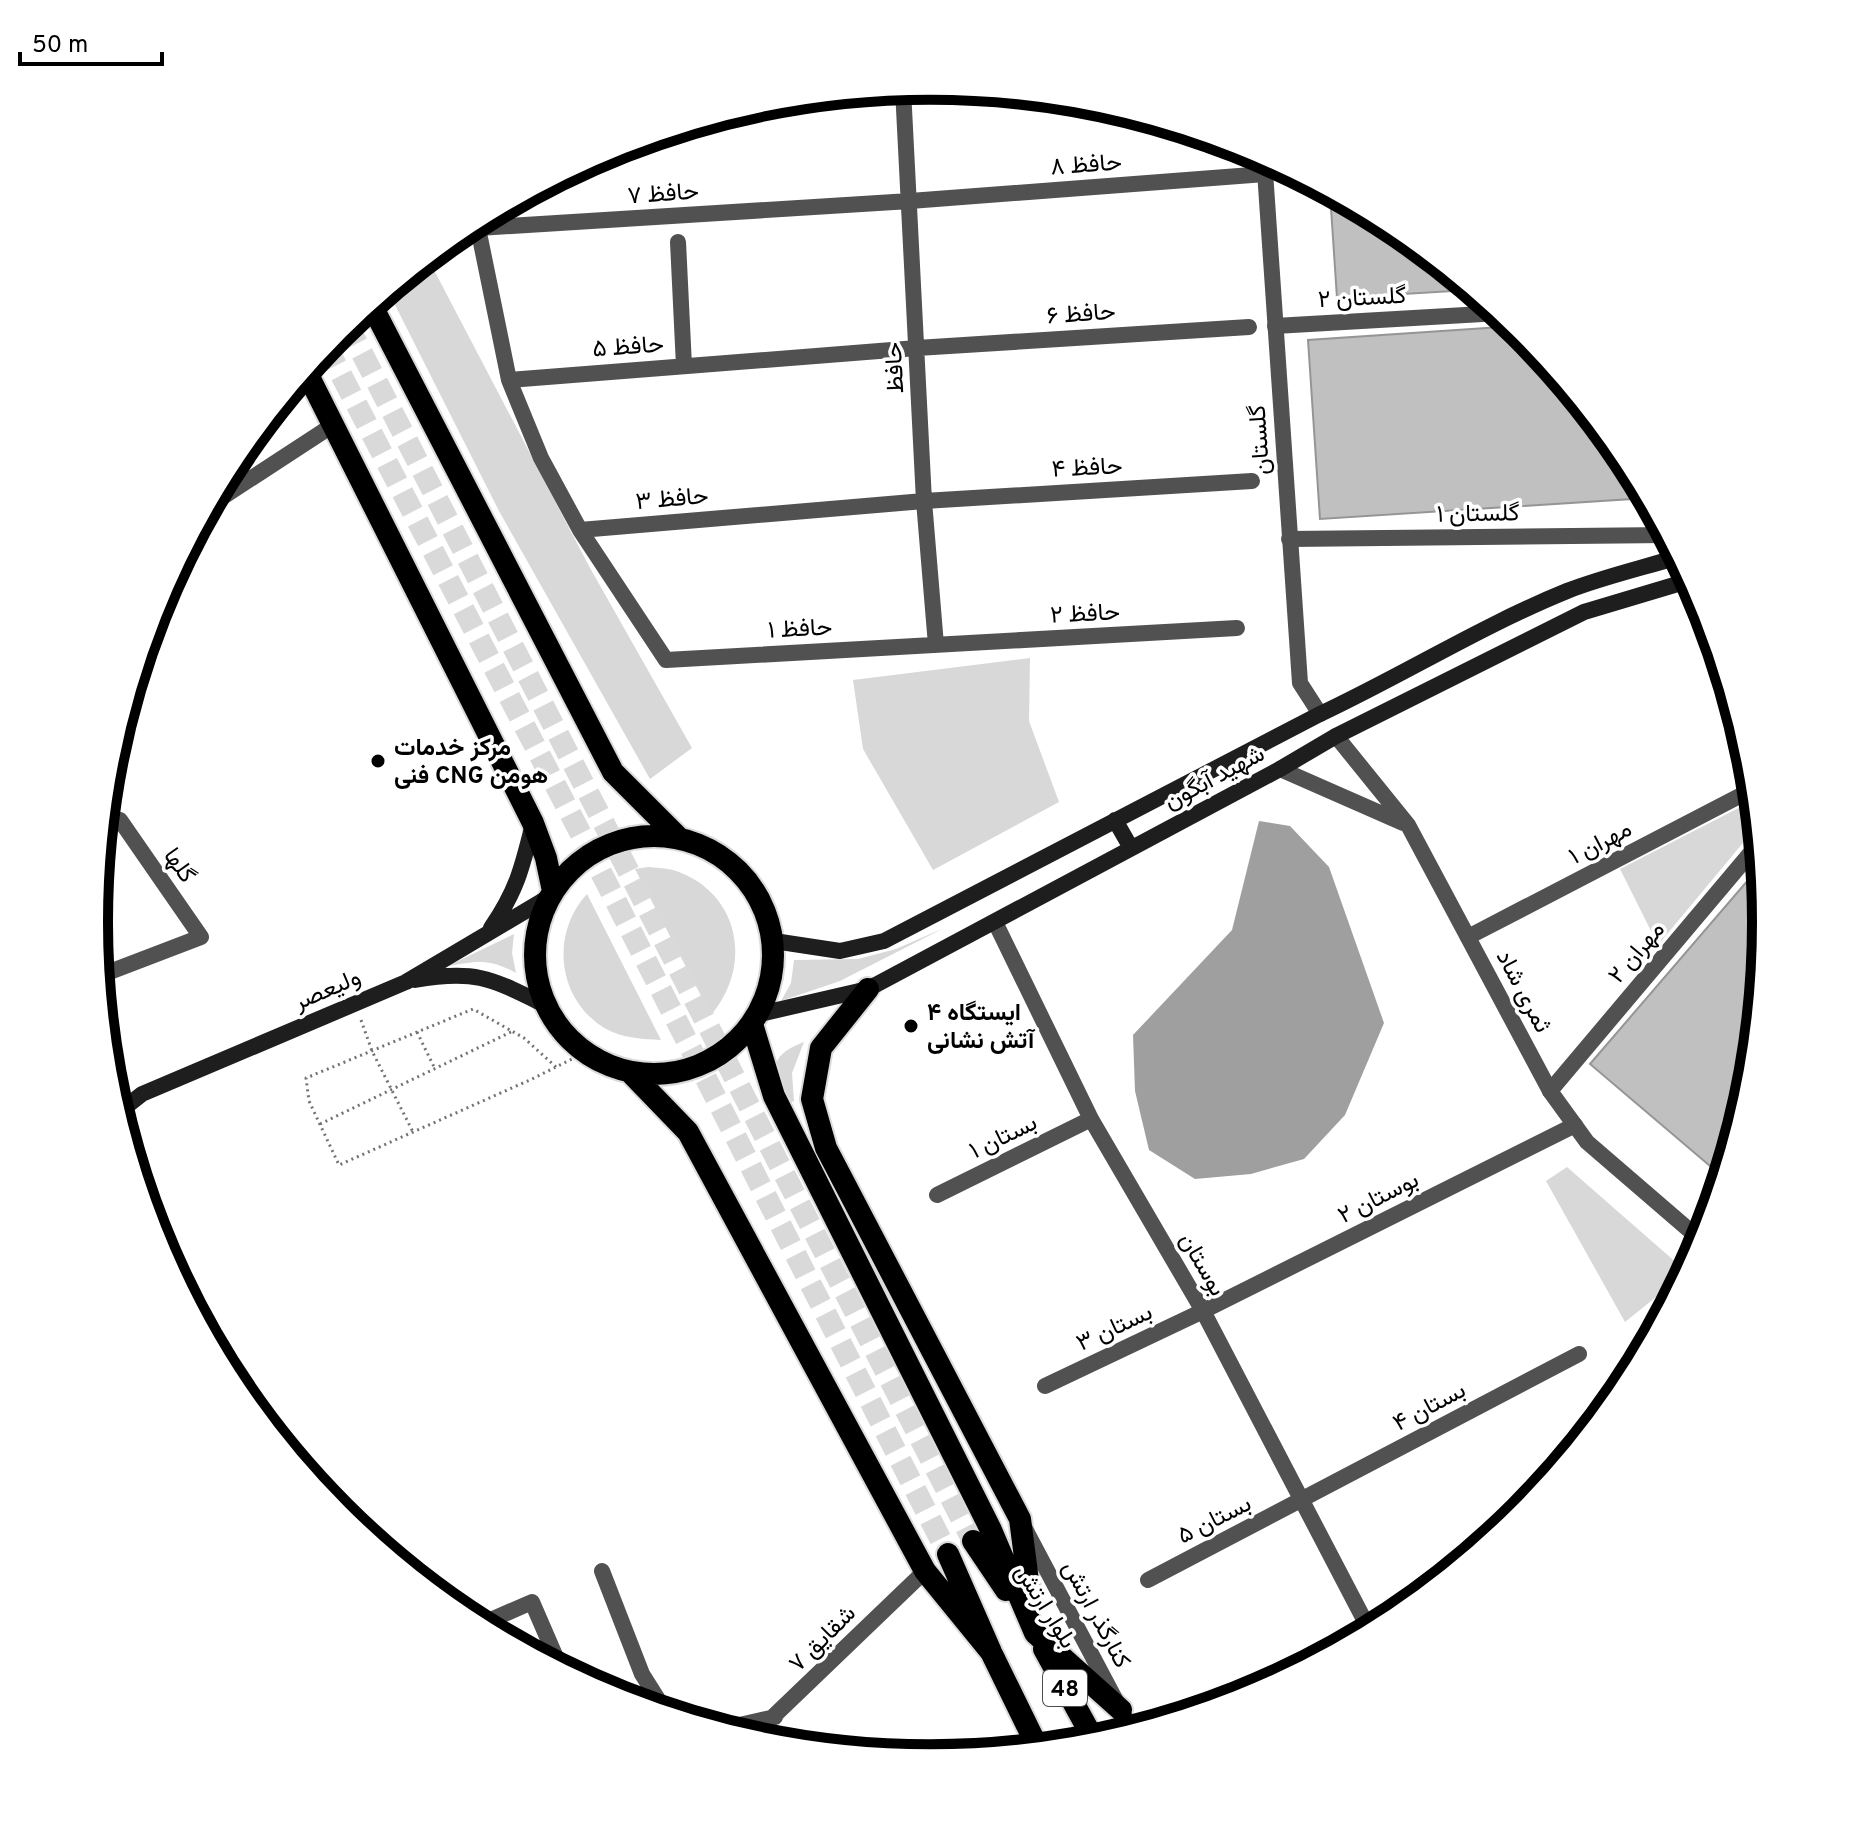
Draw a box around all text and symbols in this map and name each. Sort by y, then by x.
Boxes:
scale bar [20,16,162,66]
text: 50 m [32,31,88,61]
street label: حافظ ۸ [1049,149,1123,183]
street label: حافظ ۷ [626,178,700,212]
street label: گلستان ۲ [1317,282,1407,316]
street label: حافظ ۶ [1046,298,1117,332]
street label: حافظ ۵ [591,331,665,365]
street label: حافظ [880,341,912,394]
street label: گلستان [1244,404,1278,476]
street label: حافظ ۴ [1051,452,1123,486]
street label: حافظ ۳ [634,482,710,518]
street label: گلستان ۱ [1436,499,1520,531]
street label: حافظ ۲ [1049,598,1121,632]
street label: حافظ ۱ [767,613,833,647]
place label: مرکز خدمات فنی CNG هومن [394,734,548,792]
street label: شهید آبگون [1159,740,1270,818]
marker: مرکز خدمات فنی CNG هومن [369,752,387,770]
street label: ۱ مهران [1564,815,1637,873]
street label: گلها [156,843,201,890]
street label: مهران ۲ [1603,916,1672,991]
street label: ثمری شاد [1488,945,1557,1039]
street label: ولیعصر [289,963,366,1019]
place label: ایستگاه ۴ آتش نشانی [927,999,1036,1057]
marker: ایستگاه ۴ آتش نشانی [902,1017,920,1035]
street label: بستان ۱ [965,1109,1043,1167]
street label: بوستان ۲ [1334,1166,1424,1232]
street label: بوستان [1171,1228,1231,1302]
street label: بستان ۳ [1072,1298,1158,1359]
street label: بستان ۴ [1388,1376,1472,1439]
street label: بستان ۵ [1173,1490,1257,1552]
street label: کنارگذر ارتش [1054,1556,1136,1674]
street label: بلوار ارتش [1007,1559,1082,1655]
street label: شقایق ۷ [783,1599,863,1679]
road number: 48 [1043,1670,1087,1706]

